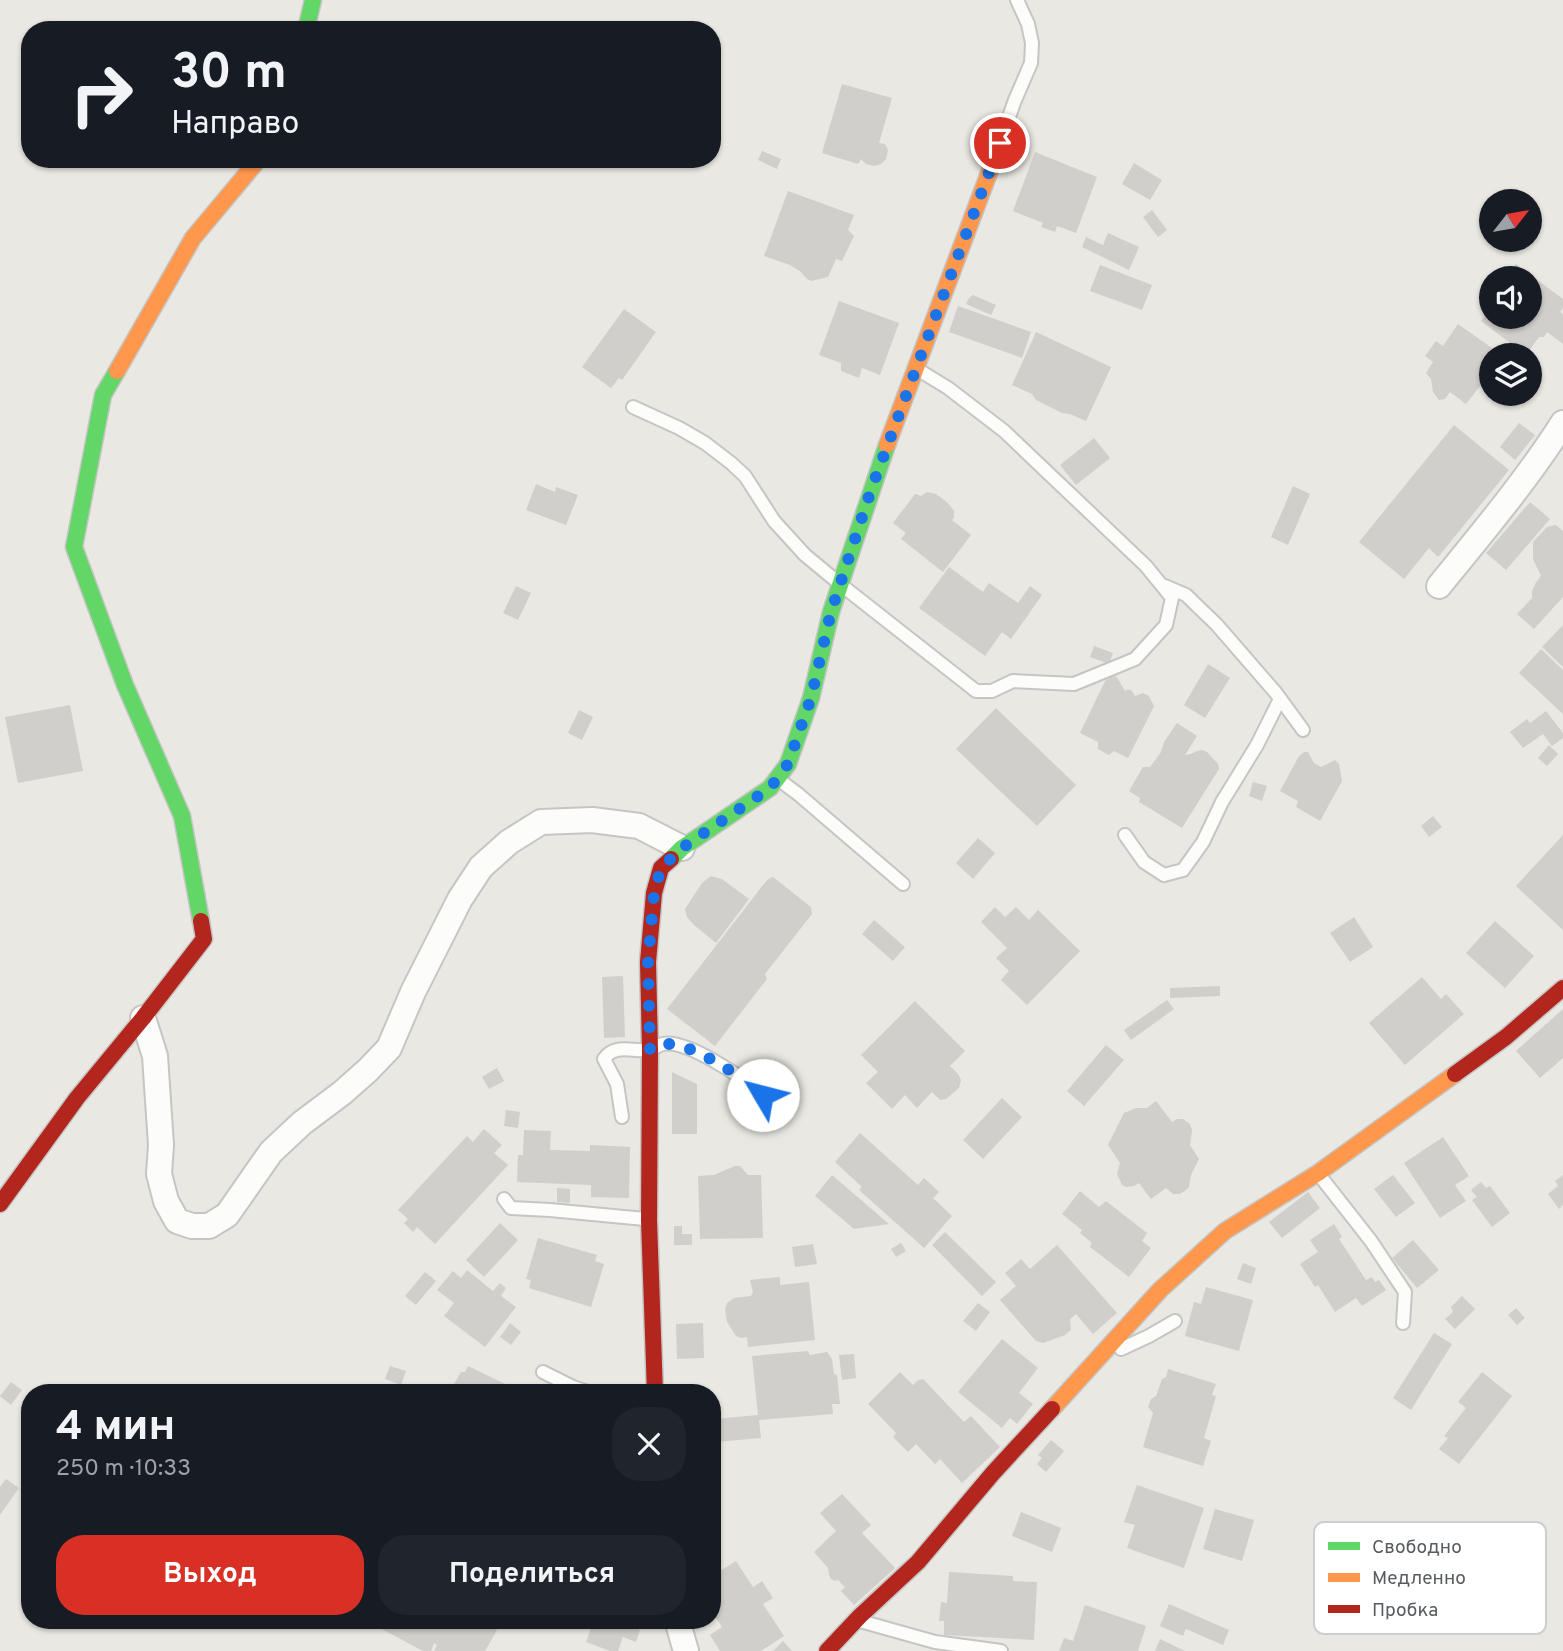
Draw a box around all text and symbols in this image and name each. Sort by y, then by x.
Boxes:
text: 30 m [171,44,287,106]
icon: right [56,49,147,140]
text: Направо [171,105,299,145]
pin [970,113,1030,173]
icon: arrive [981,124,1019,162]
north arrow [1479,189,1542,252]
map controls [1479,189,1542,406]
button: sound [1479,266,1542,329]
button: layers [1479,343,1542,406]
position arrow [726,1058,800,1132]
text: 4 мин [56,1402,175,1455]
button: close [612,1407,686,1481]
text: 250 m · 10:33 [56,1455,191,1484]
legend [1314,1522,1546,1634]
button: Выход [56,1535,364,1615]
button: Поделиться [378,1535,686,1615]
text: Свободно [1372,1536,1462,1560]
text: Медленно [1372,1567,1466,1591]
text: Пробка [1372,1599,1438,1623]

